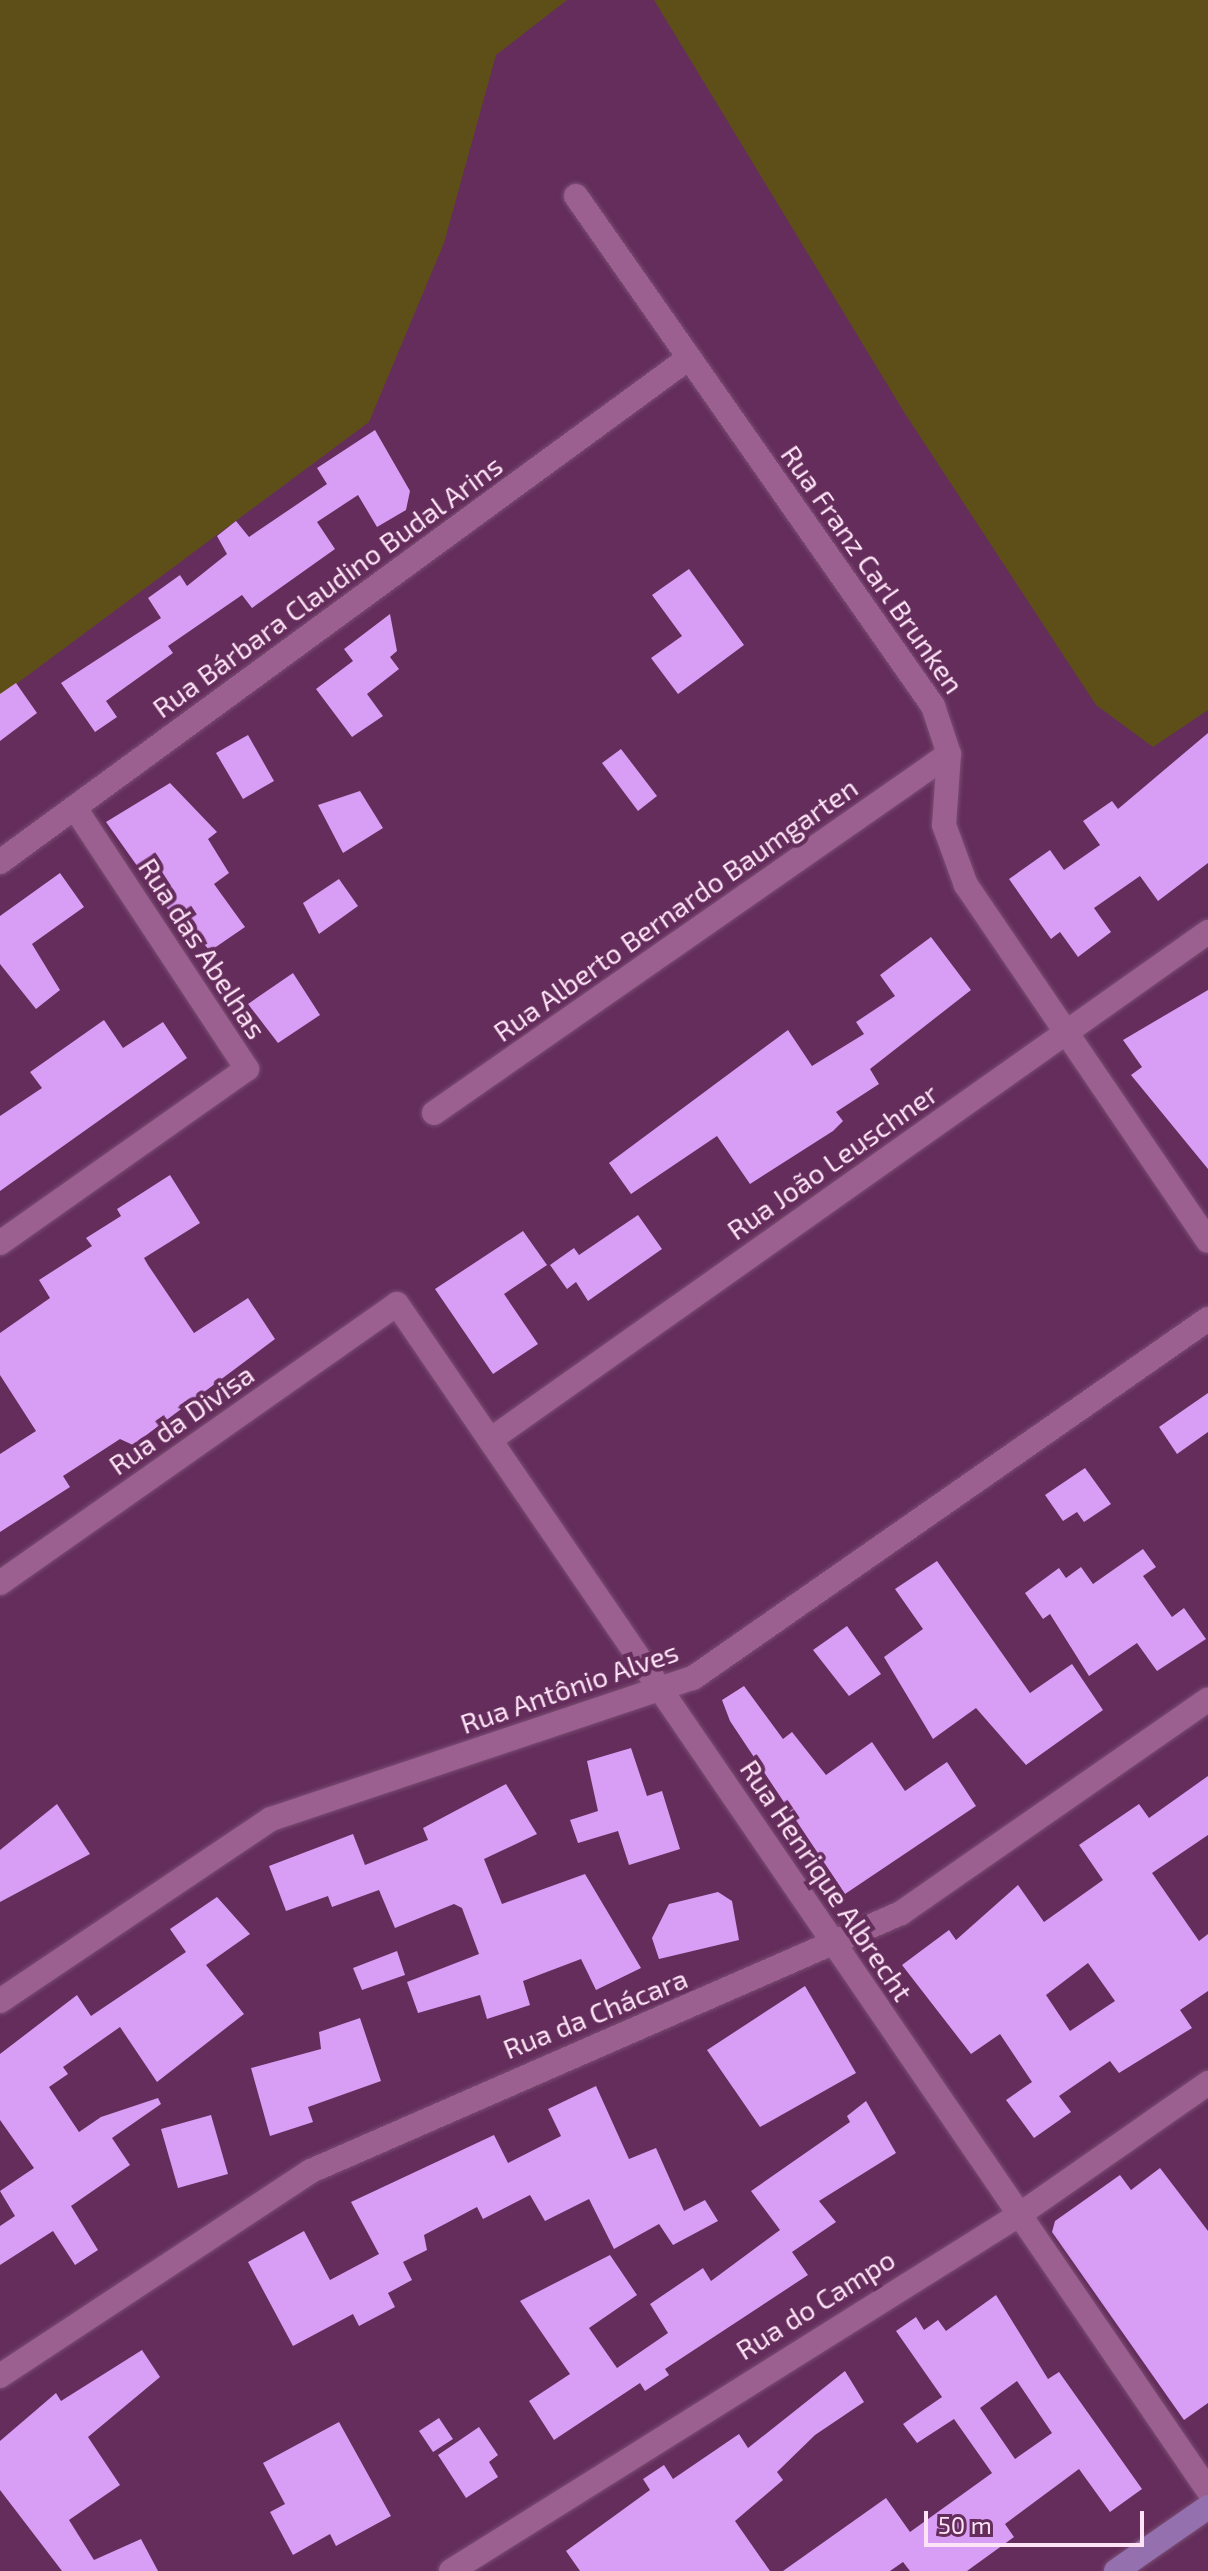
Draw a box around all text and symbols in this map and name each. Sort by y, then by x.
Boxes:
street label: Rua Franz Carl Brunken [774,438,972,700]
street label: Rua Bárbara Claudino Budal Arins [145,447,509,725]
street label: Rua Alberto Bernardo Baumgarten [486,770,864,1048]
street label: Rua das Abelhas [132,851,274,1045]
street label: Rua João Leuschner [720,1076,944,1246]
street label: Rua da Divisa [102,1357,260,1481]
street label: Rua Antônio Alves [455,1634,683,1740]
street label: Rua Henrique Albrecht [734,1753,920,2007]
street label: Rua da Chácara [498,1961,692,2065]
street label: Rua do Campo [729,2242,901,2366]
scale bar [928,2495,1148,2545]
text: 50 m [938,2510,992,2539]

